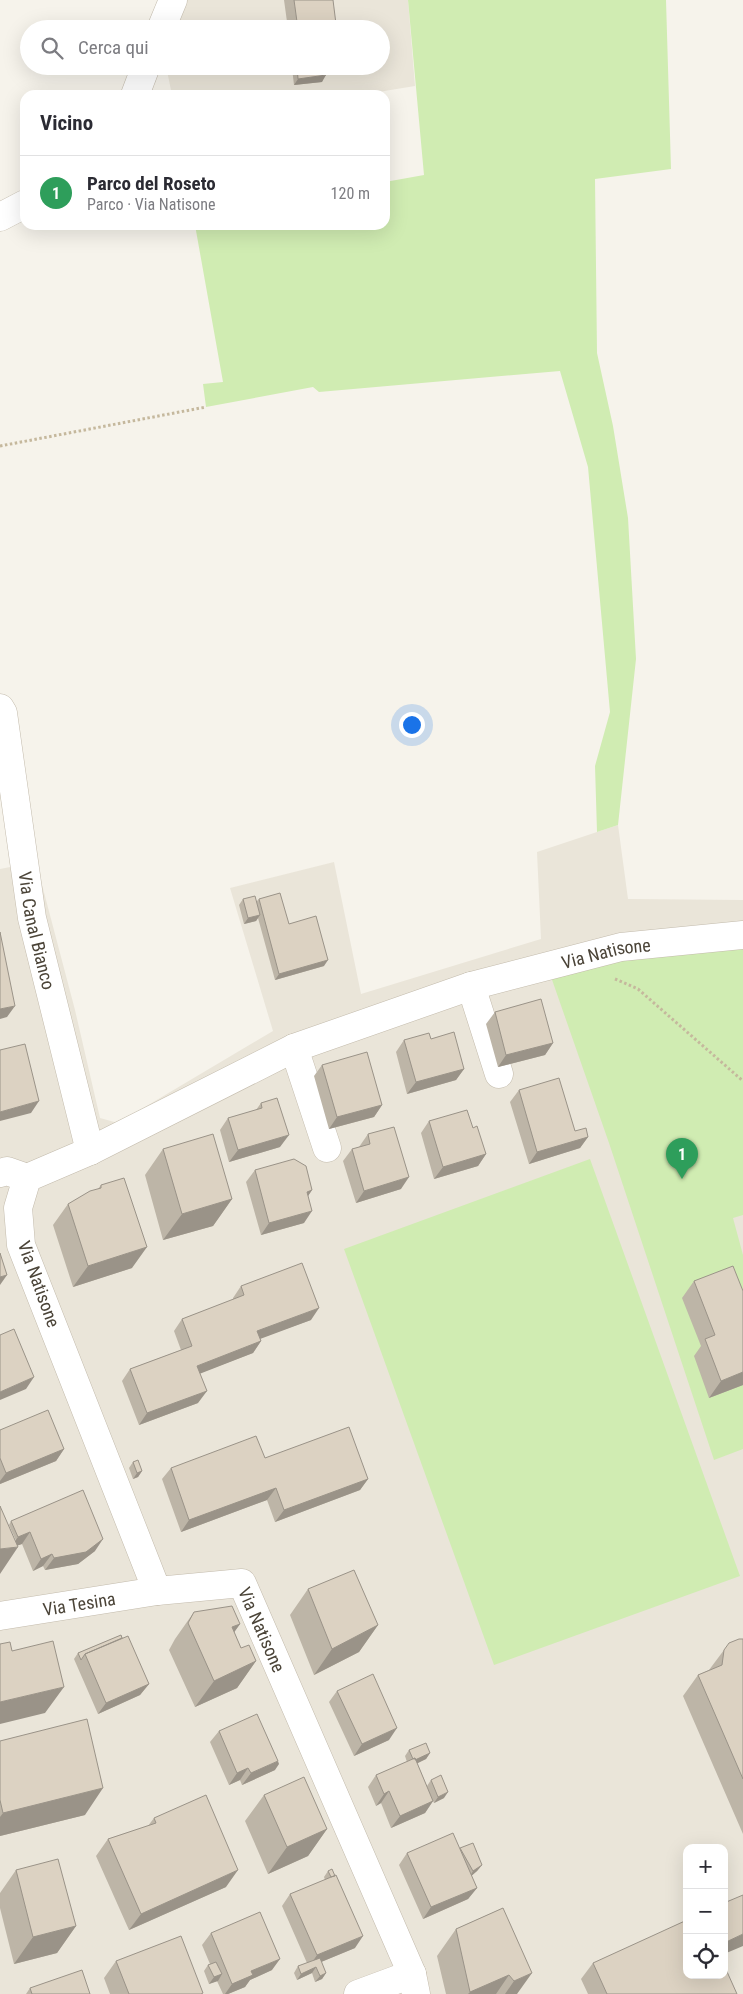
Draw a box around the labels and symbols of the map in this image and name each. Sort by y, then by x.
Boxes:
your location [399,712,425,738]
street label: Via Canal Bianco [15,870,60,992]
street label: Via Natisone [559,934,651,973]
pin: 1 [666,1138,698,1179]
street label: Via Natisone [14,1238,64,1330]
street label: Via Natisone [234,1584,290,1675]
street label: Via Tesina [41,1587,117,1620]

